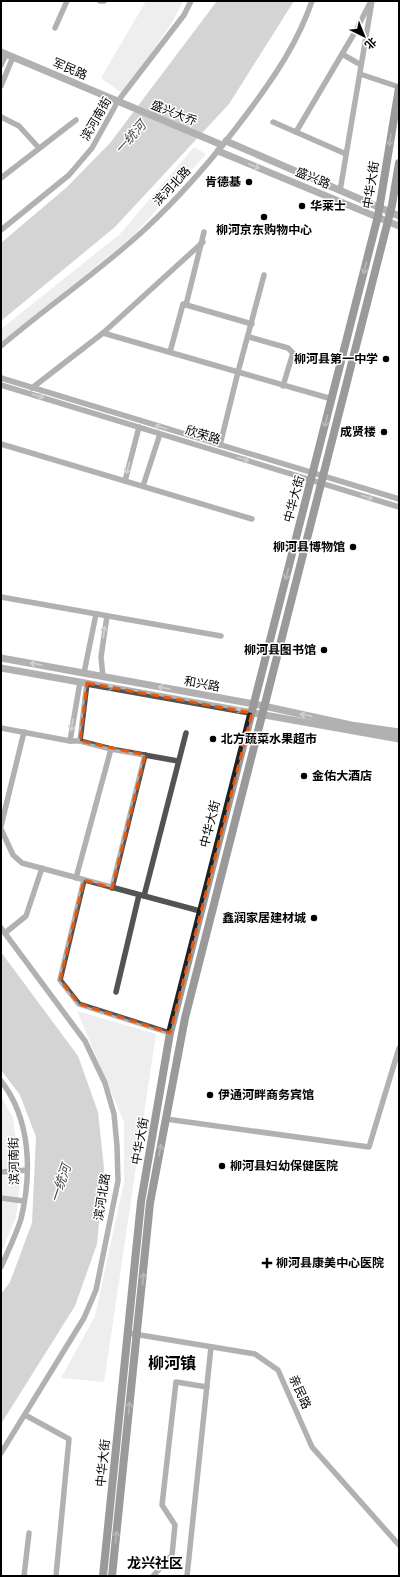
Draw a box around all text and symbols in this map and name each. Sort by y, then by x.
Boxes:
north arrow [344,16,384,56]
text: 北 [363,35,379,51]
street label: 军民路 [51,56,89,82]
street label: 滨河南街 [78,95,114,143]
street label: 盛兴大乔 [149,98,199,128]
water label: 一统河 [112,116,151,157]
one-way arrow [386,133,394,146]
street label: 中华大街 [360,160,382,210]
one-way arrow [248,162,260,170]
street label: 滨河北路 [151,164,193,208]
street label: 盛兴路 [294,165,332,191]
place label: 肯德基 [205,175,241,189]
marker: 肯德基 [244,177,254,187]
place label: 华莱士 [310,199,346,213]
marker: 华莱士 [297,201,307,211]
marker: 柳河京东购物中心 [259,212,269,222]
place label: 柳河京东购物中心 [216,223,312,237]
one-way arrow [360,261,368,274]
place label: 柳河县第一中学 [294,352,378,366]
marker: 柳河县第一中学 [381,354,391,364]
one-way arrow [32,393,45,400]
one-way arrow [322,414,329,427]
one-way arrow [154,423,167,430]
street label: 欣荣路 [184,423,222,447]
place label: 成贤楼 [340,425,376,439]
marker: 成贤楼 [379,427,389,437]
one-way arrow [236,456,249,463]
one-way arrow [124,461,132,474]
street label: 中华大街 [281,474,307,524]
one-way arrow [361,494,374,501]
place label: 柳河县博物馆 [273,540,345,554]
marker: 柳河县博物馆 [348,542,358,552]
one-way arrow [283,567,290,580]
one-way arrow [100,626,108,639]
place label: 柳河县图书馆 [244,643,316,657]
marker: 柳河县图书馆 [319,645,329,655]
one-way arrow [30,660,43,668]
street label: 和兴路 [183,674,221,694]
one-way arrow [101,683,114,691]
one-way arrow [158,684,171,692]
one-way arrow [229,706,242,714]
one-way arrow [299,711,312,719]
one-way arrow [68,718,76,731]
place label: 北方蔬菜水果超市 [221,732,317,746]
marker: 北方蔬菜水果超市 [208,734,218,744]
place label: 金佑大酒店 [312,769,372,783]
marker: 金佑大酒店 [299,771,309,781]
street label: 中华大街 [197,799,223,849]
place label: 鑫润家居建材城 [222,911,306,925]
marker: 鑫润家居建材城 [309,913,319,923]
place label: 伊通河畔商务宾馆 [218,1088,314,1102]
marker: 伊通河畔商务宾馆 [205,1090,215,1100]
street label: 中华大街 [129,1116,151,1166]
street label: 滨河南街 [7,1137,21,1185]
one-way arrow [156,1144,164,1157]
water label: 一统河 [47,1159,75,1204]
place label: 柳河县妇幼保健医院 [230,1159,338,1173]
marker: 柳河县妇幼保健医院 [217,1161,227,1171]
street label: 滨河北路 [91,1172,113,1222]
place label: 柳河县康美中心医院 [276,1256,384,1270]
marker: 柳河县康美中心医院 [261,1257,273,1269]
one-way arrow [139,1273,146,1286]
district label: 柳河镇 [148,1354,196,1372]
street label: 亲民路 [286,1373,314,1411]
one-way arrow [126,1402,133,1415]
street label: 中华大街 [94,1438,112,1488]
one-way arrow [112,1531,120,1544]
district label: 龙兴社区 [127,1555,183,1571]

